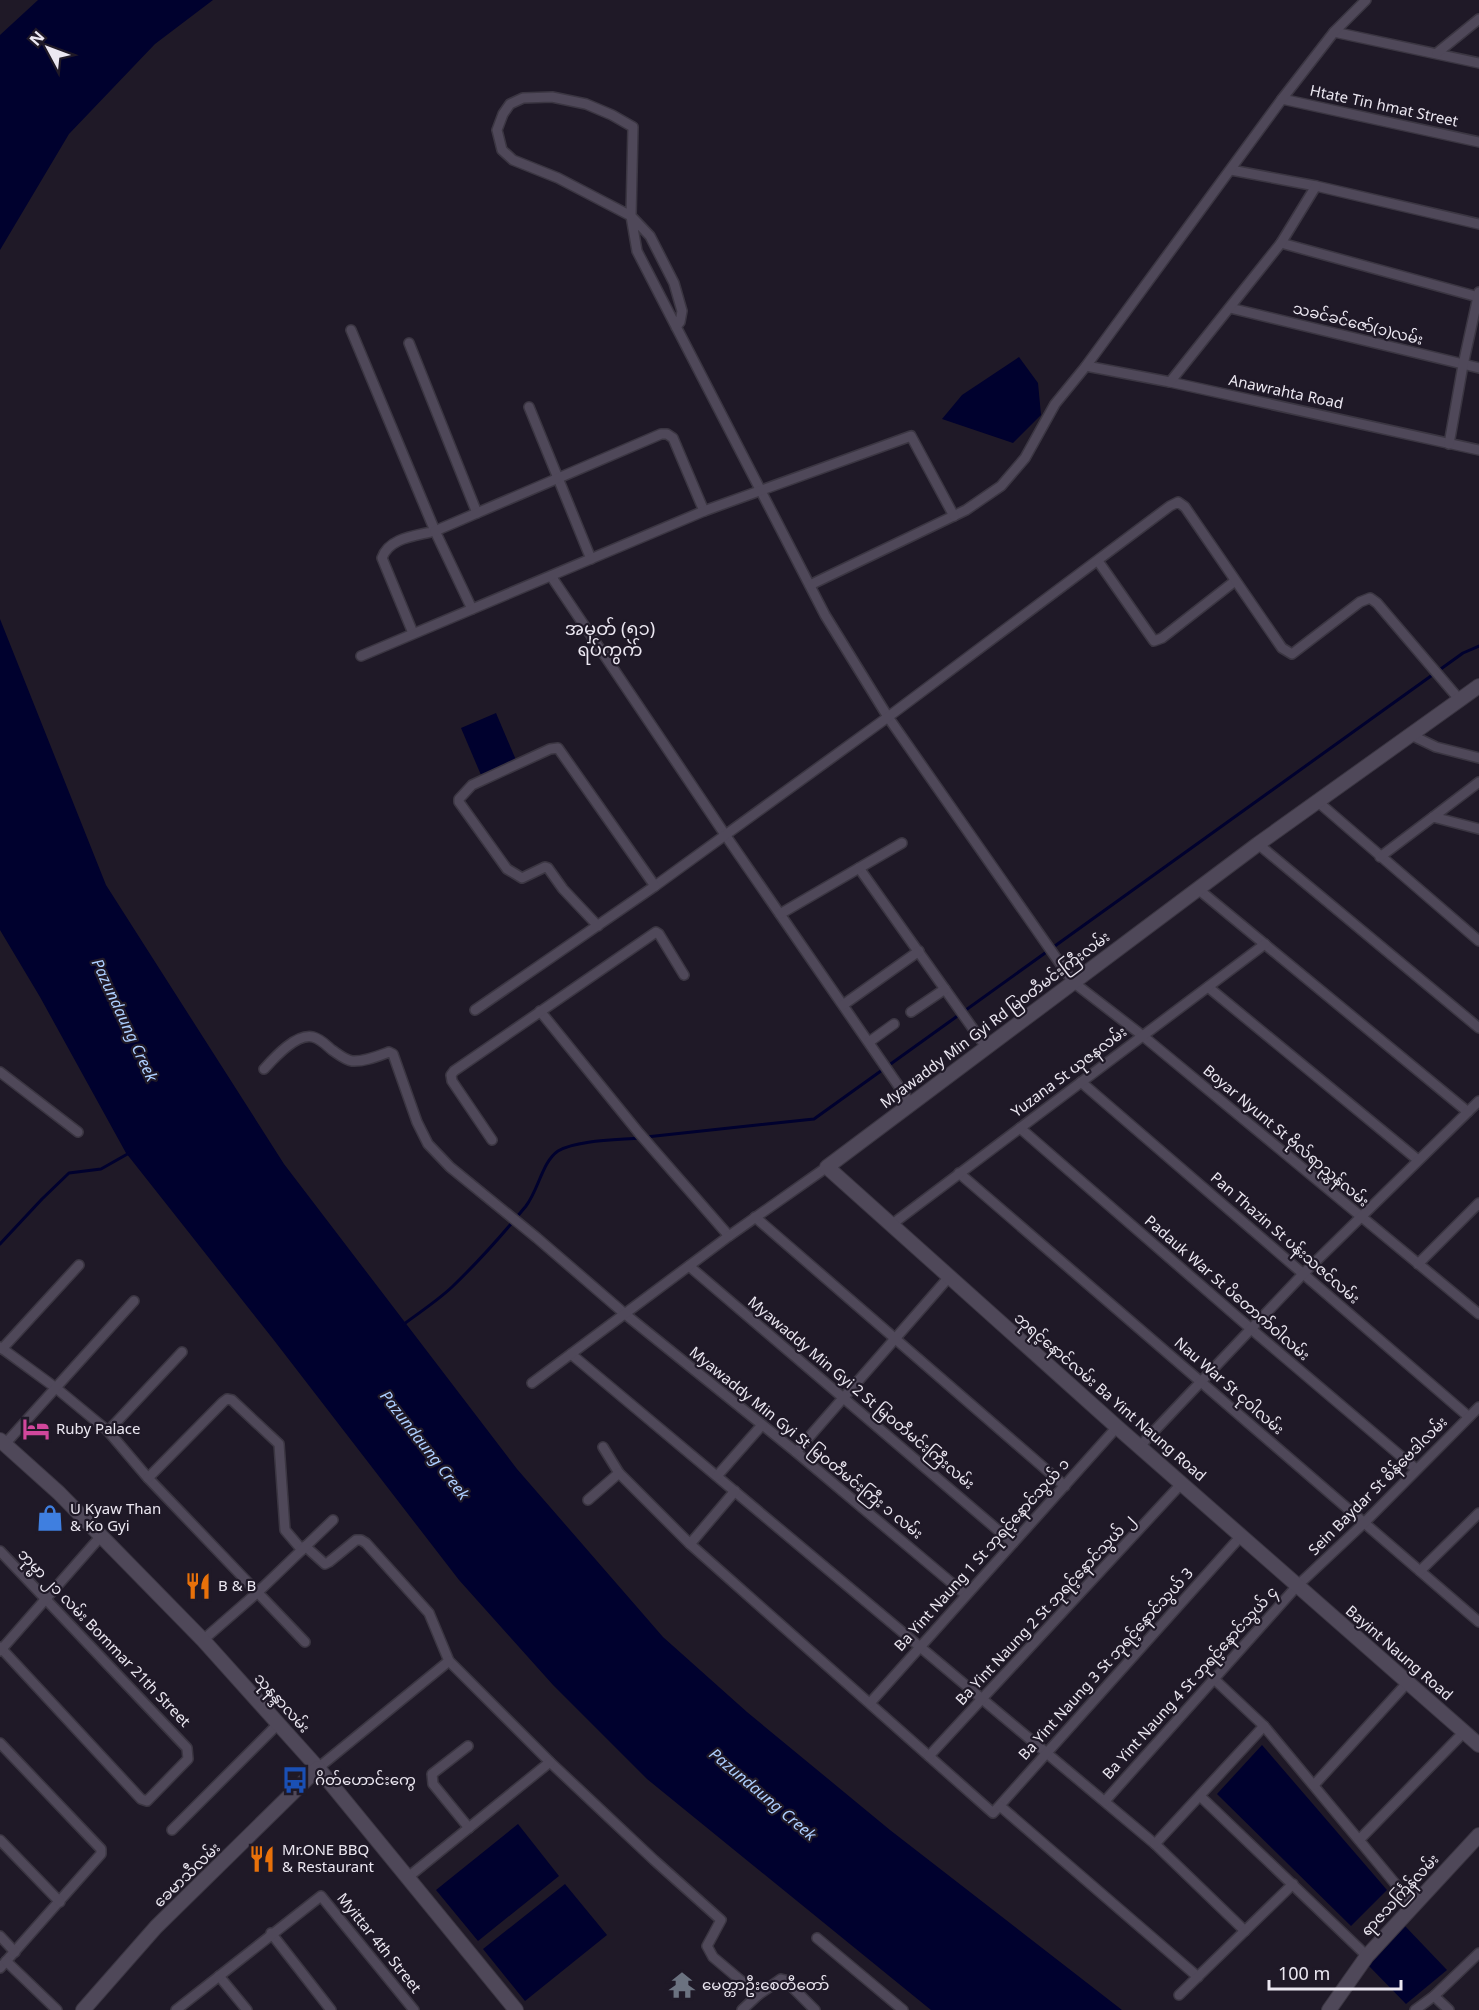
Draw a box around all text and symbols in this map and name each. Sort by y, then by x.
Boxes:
north arrow [18,18,78,78]
text: N [24,26,49,50]
street label: Htate Tin hmat Street [1308,80,1461,131]
street label: သခင်ခင်ဇော်(၁)လမ်း [1291,297,1425,349]
street label: Anawrahta Road [1227,369,1345,413]
district label: အမှတ် (၅၁) ရပ်ကွက် [565,616,655,665]
street label: Myawaddy Min Gyi Rd မြဝတီမင်းကြီးလမ်း [876,926,1115,1115]
water label: Pazundaung Creek [87,955,164,1086]
street label: Yuzana St ယုဇနလမ်း [1007,1021,1132,1124]
street label: Boyar Nyunt St ဗိုလ်ရာညွှန်လမ်း [1198,1060,1374,1213]
street label: Pan Thazin St ပန်းသဇင်လမ်း [1205,1167,1364,1310]
street label: Padauk War St ပိတောက်ဝါလမ်း [1141,1210,1314,1364]
street label: Myawaddy Min Gyi 2 St မြဝတီမင်းကြီးလမ်း [742,1291,979,1495]
street label: ဘုရင့်နောင်လမ်း Ba Yint Naung Road [1009,1307,1211,1487]
street label: Nau War St ငုဝါလမ်း [1169,1332,1289,1441]
street label: Myawaddy Min Gyi St မြဝတီမင်းကြီး ၁ လမ်း [684,1342,928,1545]
water label: Pazundaung Creek [375,1386,475,1505]
street label: Sein Baydar St စိန်ဗေဒါလမ်း [1303,1411,1453,1561]
hotel icon: Ruby Palace [21,1414,51,1444]
place label: Ruby Palace [56,1418,141,1438]
street label: Ba Yint Naung 1 St ဘုရင့်နောင်သွယ် ၁ [889,1454,1076,1657]
place label: U Kyaw Than & Ko Gyi [70,1498,161,1535]
shop icon: U Kyaw Than & Ko Gyi [35,1503,65,1533]
street label: Ba Yint Naung 2 St ဘုရင့်နောင်သွယ် ၂ [950,1510,1140,1711]
street label: ဘုမ္မာ ၂၁ လမ်း Bommar 21th Street [12,1544,196,1733]
street label: Ba Yint Naung 3 St ဘုရင့်နောင်သွယ် 3 [1013,1563,1199,1766]
restaurant icon: B & B [183,1571,213,1601]
place label: B & B [218,1575,256,1595]
street label: Ba Yint Naung 4 St ဘုရင့်နောင်သွယ် ၄ [1097,1582,1284,1785]
street label: Bayint Naung Road [1342,1600,1457,1704]
street label: သုနန္ဒာလမ်း [248,1668,315,1739]
water label: Pazundaung Creek [705,1743,822,1846]
bus stop icon: ဂိတ်ဟောင်းကွေ [280,1765,310,1795]
place label: ဂိတ်ဟောင်းကွေ [315,1769,416,1791]
street label: ခေမာသီလမ်း [149,1837,224,1911]
place label: Mr.ONE BBQ & Restaurant [282,1839,375,1876]
restaurant icon: Mr.ONE BBQ & Restaurant [247,1844,277,1874]
street label: ရာဇသင်္ကြန်လမ်း [1356,1849,1445,1942]
street label: Myittar 4th Street [333,1888,427,1997]
scale bar [1269,1953,1401,1991]
text: 100 m [1278,1961,1330,1985]
temple icon: မေတ္တာဦးစေတီတော် [667,1970,697,2000]
place label: မေတ္တာဦးစေတီတော် [702,1974,830,1997]

